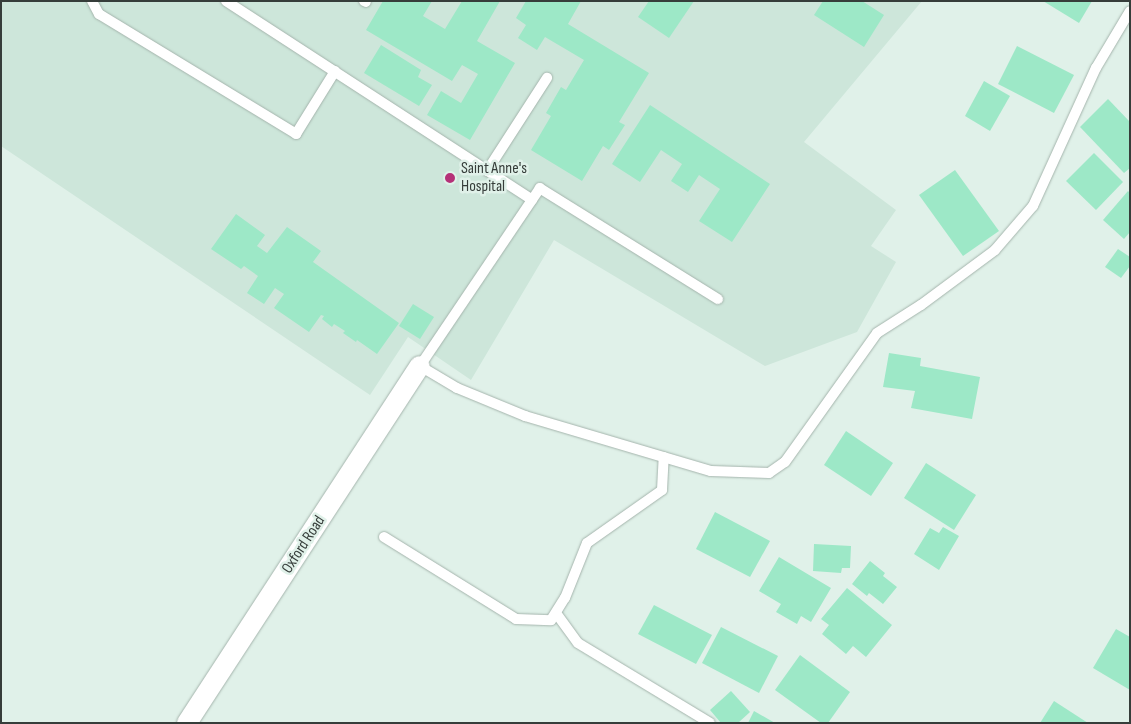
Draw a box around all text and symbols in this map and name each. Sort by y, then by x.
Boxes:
place label: Saint Anne's Hospital [461,159,527,197]
marker: Saint Anne's Hospital [443,171,457,185]
street label: Oxford Road [278,513,330,577]

